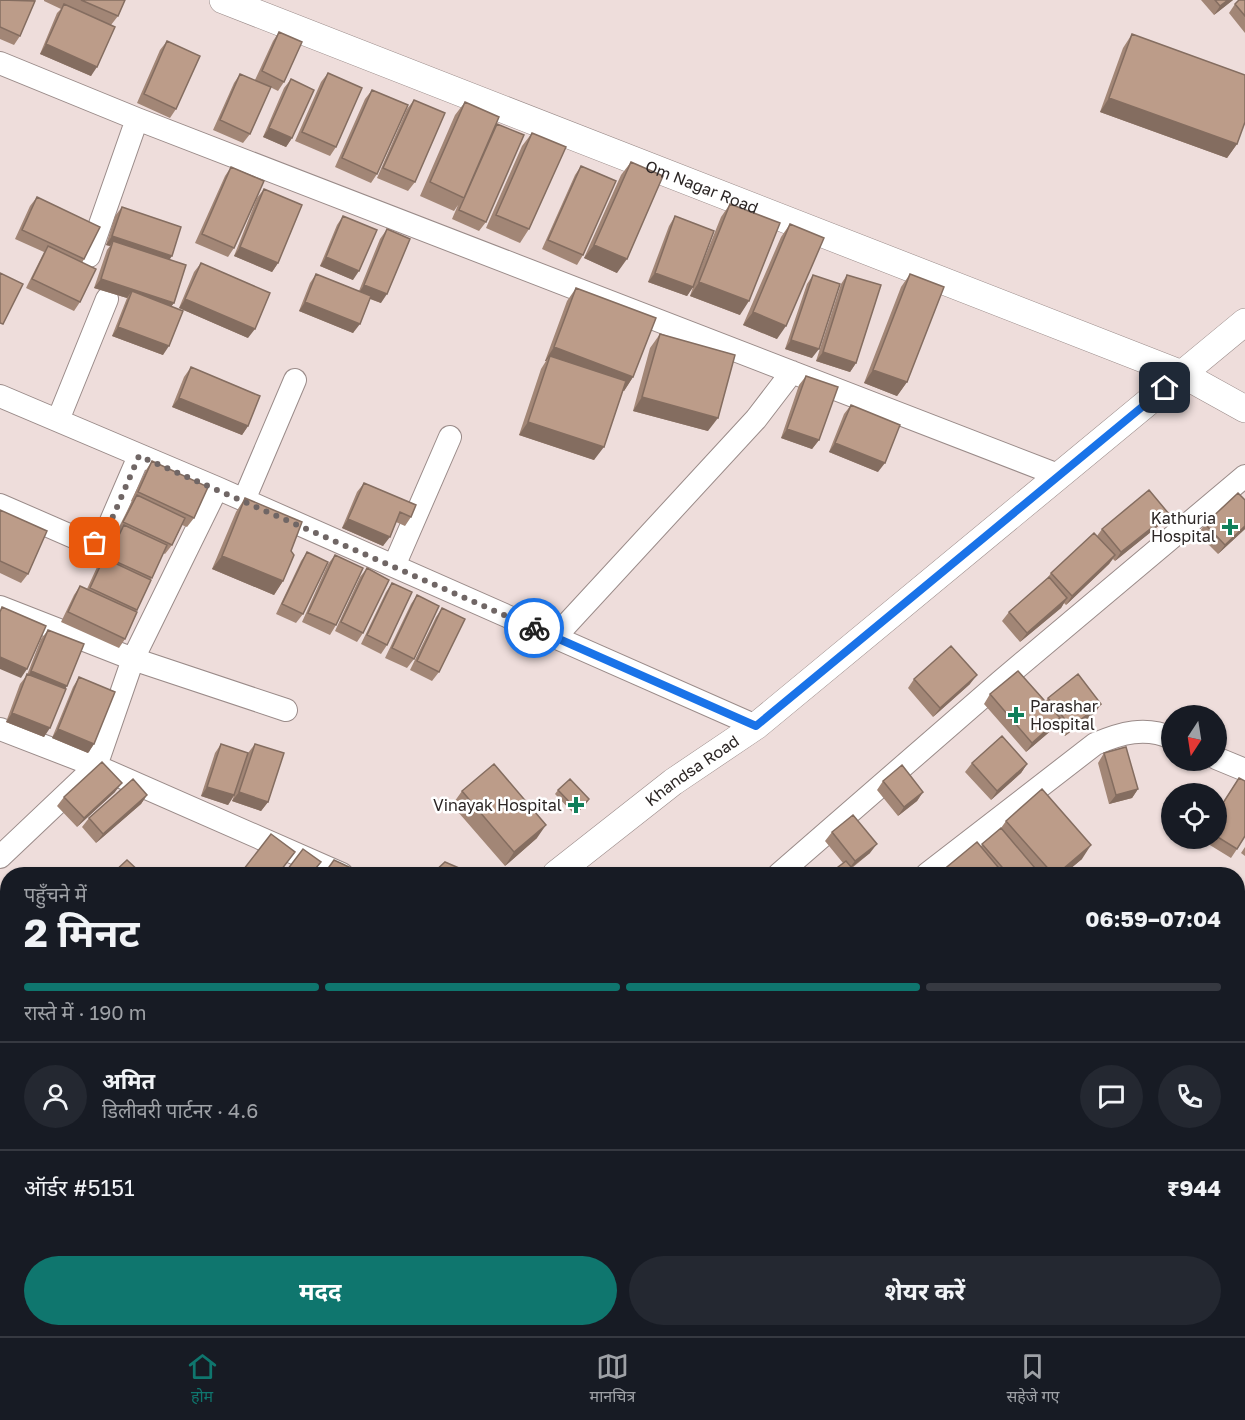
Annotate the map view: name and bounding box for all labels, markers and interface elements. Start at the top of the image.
street label: Om Nagar Road [643,156,761,218]
pin [1139,362,1190,413]
icon: home [1148,371,1181,404]
place label: Kathuria Hospital [1151,508,1216,546]
pin [69,517,120,568]
marker: Kathuria Hospital [1221,518,1239,536]
icon: bag [78,526,111,559]
courier [504,598,564,658]
icon: bike [518,612,551,645]
place label: Parashar Hospital [1030,696,1098,734]
north arrow [1161,705,1227,771]
map controls [1161,705,1227,849]
marker: Parashar Hospital [1007,706,1025,724]
street label: Khandsa Road [641,730,743,810]
button: locate [1161,783,1227,849]
place label: Vinayak Hospital [433,795,562,815]
marker: Vinayak Hospital [567,796,585,814]
text: पहुँचने में [24,882,87,906]
text: 06:59–07:04 [1085,905,1221,932]
text: 2 मिनट [24,909,139,956]
text: रास्ते में · 190 m [24,1000,146,1024]
button: person [24,1065,87,1128]
button: chat [1080,1065,1143,1128]
button: phone [1158,1065,1221,1128]
text: अमित [102,1067,155,1094]
text: डिलीवरी पार्टनर · 4.6 [102,1098,258,1122]
text: ऑर्डर #5151 [24,1174,135,1201]
text: ₹944 [1167,1174,1221,1201]
button: मदद [24,1256,617,1325]
button: शेयर करें [629,1256,1221,1325]
tab: होम [186,1350,219,1409]
tab: मानचित्र [590,1350,635,1409]
tab: सहेजे गए [1006,1350,1059,1409]

